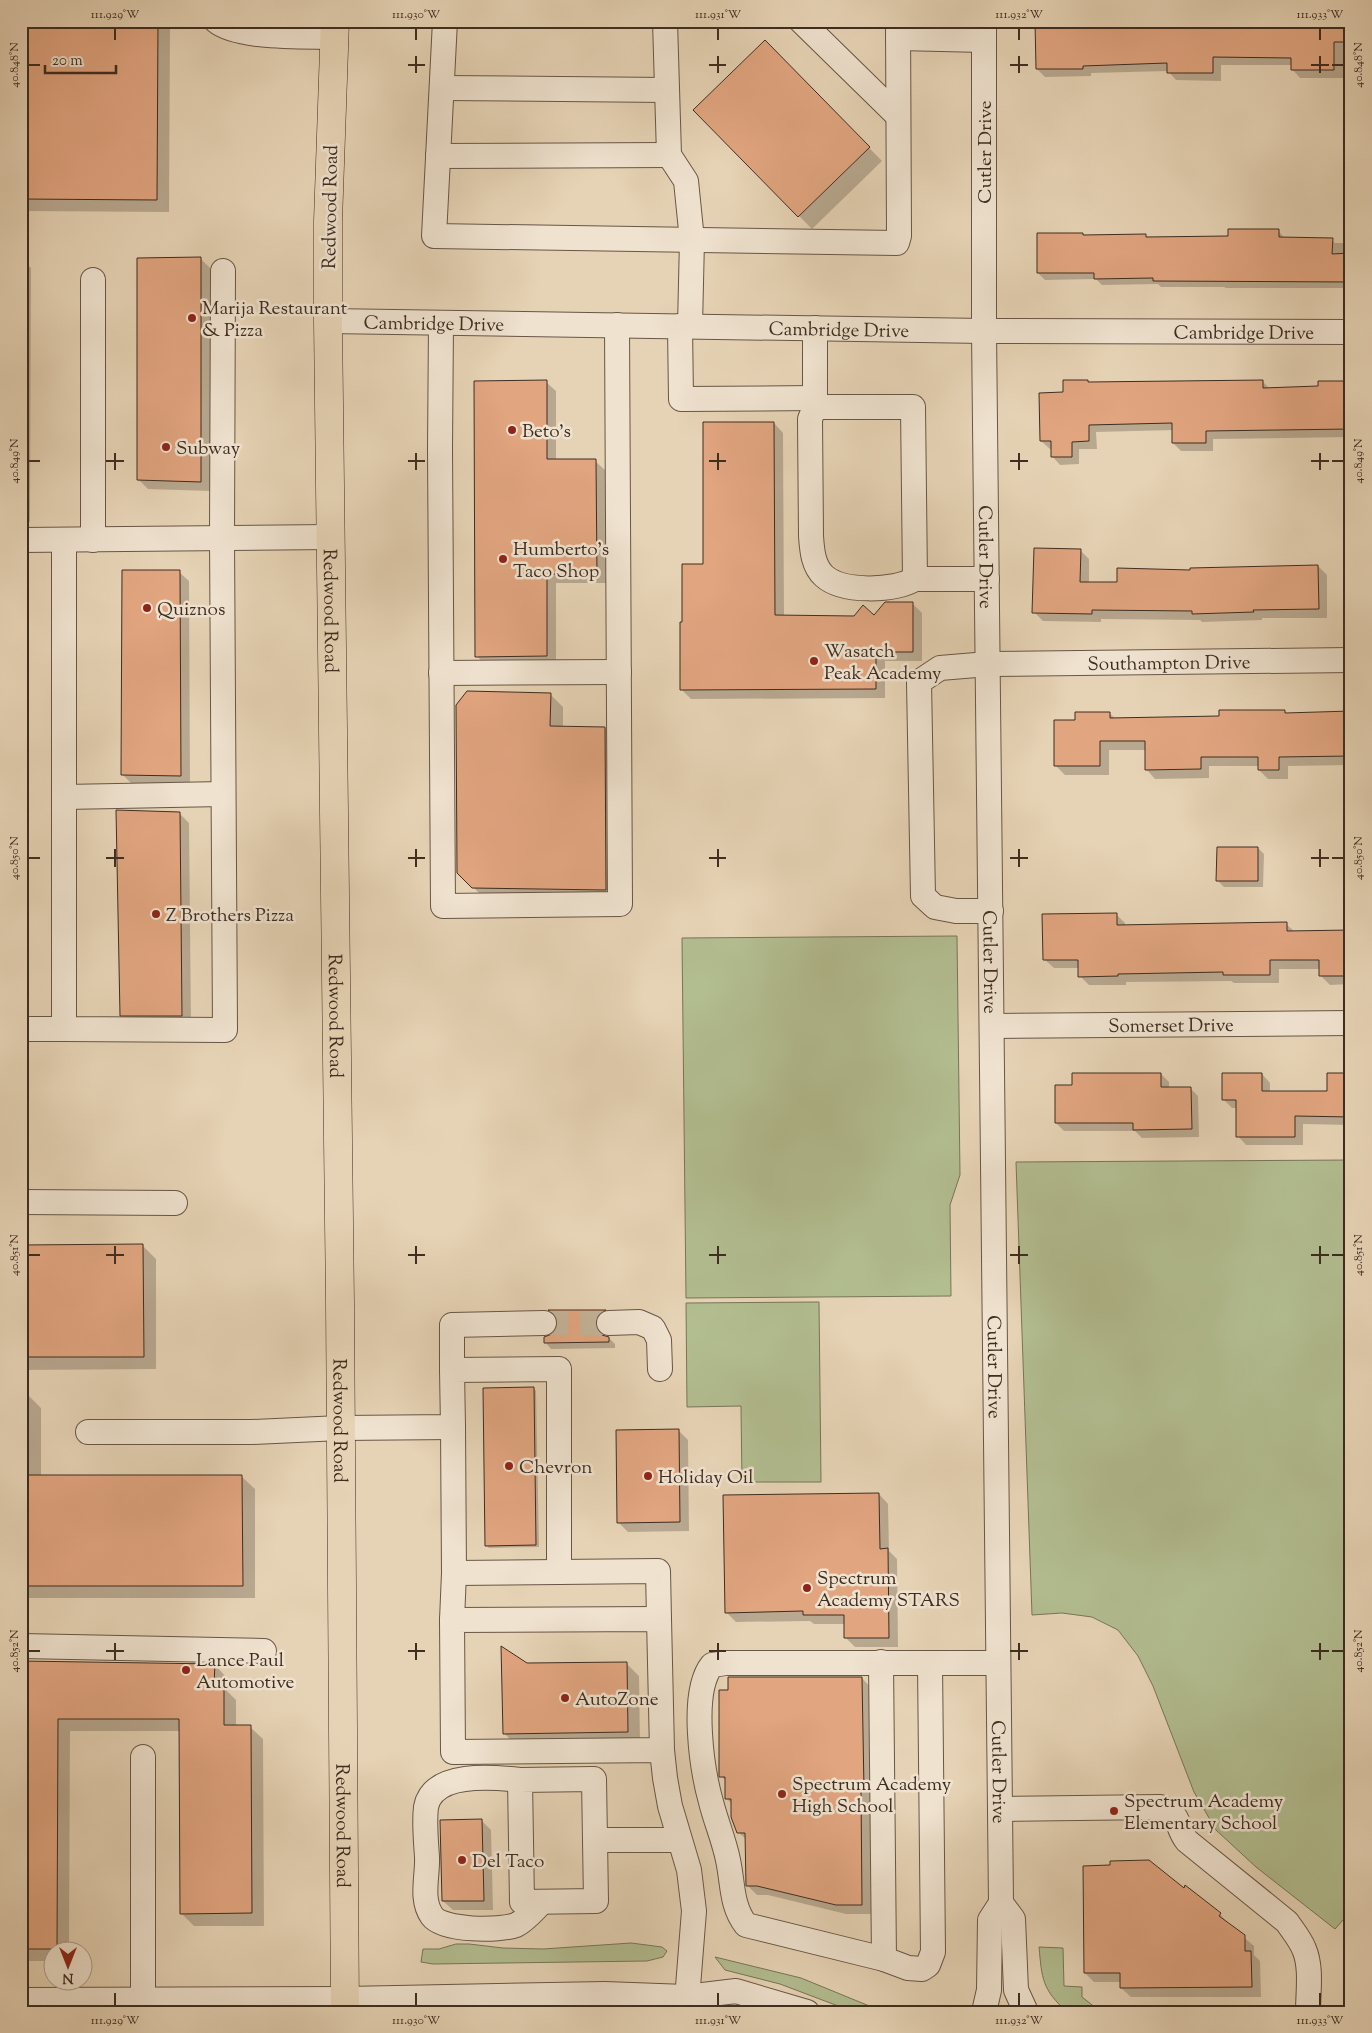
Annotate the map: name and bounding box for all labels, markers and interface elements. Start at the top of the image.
text: 111.929°W [91,6,140,24]
text: 111.930°W [392,6,441,24]
text: 111.931°W [695,6,742,24]
text: 111.932°W [995,6,1043,24]
text: 111.933°W [1297,6,1344,24]
text: 40.848°N [6,42,24,88]
scale bar [45,42,116,74]
text: 40.848°N [1350,42,1368,88]
text: 20 m [52,51,83,72]
street label: Cutler Drive [973,100,1000,204]
street label: Redwood Road [317,144,346,269]
place label: Marija Restaurant & Pizza [202,296,348,345]
street label: Cambridge Drive [363,311,505,340]
marker: Marija Restaurant & Pizza [186,312,198,324]
street label: Cambridge Drive [768,317,910,346]
street label: Cambridge Drive [1174,321,1314,348]
place label: Beto's [522,419,571,446]
marker: Beto's [506,424,518,436]
place label: Subway [176,436,241,463]
text: 40.849°N [6,438,24,484]
text: 40.849°N [1350,438,1368,484]
marker: Subway [160,441,172,453]
street label: Cutler Drive [970,505,998,609]
place label: Humberto's Taco Shop [513,537,609,586]
street label: Redwood Road [315,548,343,674]
marker: Humberto's Taco Shop [497,553,509,565]
place label: Quiznos [157,597,225,624]
marker: Quiznos [141,602,153,614]
place label: Wasatch Peak Academy [824,639,942,688]
street label: Southampton Drive [1087,650,1251,679]
marker: Wasatch Peak Academy [808,655,820,667]
text: 40.850°N [6,836,24,880]
text: 40.850°N [1350,836,1368,880]
place label: Z Brothers Pizza [166,903,294,930]
marker: Z Brothers Pizza [150,908,162,920]
street label: Cutler Drive [974,910,1002,1014]
street label: Redwood Road [320,953,348,1079]
street label: Somerset Drive [1108,1013,1234,1041]
text: 40.851°N [6,1234,24,1276]
text: 40.851°N [1350,1234,1368,1276]
street label: Cutler Drive [979,1315,1007,1419]
street label: Redwood Road [324,1358,352,1483]
place label: Chevron [519,1455,593,1482]
marker: Chevron [503,1460,515,1472]
place label: Holiday Oil [658,1465,754,1492]
marker: Holiday Oil [642,1470,654,1482]
place label: Spectrum Academy STARS [817,1566,960,1615]
marker: Spectrum Academy STARS [801,1582,813,1594]
text: 40.852°N [6,1629,24,1673]
text: 40.852°N [1350,1629,1368,1673]
place label: Lance Paul Automotive [196,1648,295,1697]
marker: Lance Paul Automotive [180,1664,192,1676]
place label: AutoZone [575,1687,659,1714]
marker: AutoZone [559,1692,571,1704]
street label: Cutler Drive [983,1720,1011,1824]
street label: Redwood Road [327,1763,355,1888]
place label: Spectrum Academy High School [792,1772,952,1821]
marker: Spectrum Academy High School [776,1788,788,1800]
place label: Spectrum Academy Elementary School [1124,1789,1284,1838]
marker: Spectrum Academy Elementary School [1108,1805,1120,1817]
place label: Del Taco [472,1849,544,1876]
marker: Del Taco [456,1854,468,1866]
north arrow [42,1940,92,1990]
text: N [62,1967,74,1987]
text: 111.929°W [91,2012,140,2030]
text: 111.930°W [392,2012,441,2030]
text: 111.931°W [695,2012,742,2030]
text: 111.932°W [995,2012,1043,2030]
text: 111.933°W [1297,2012,1344,2030]

